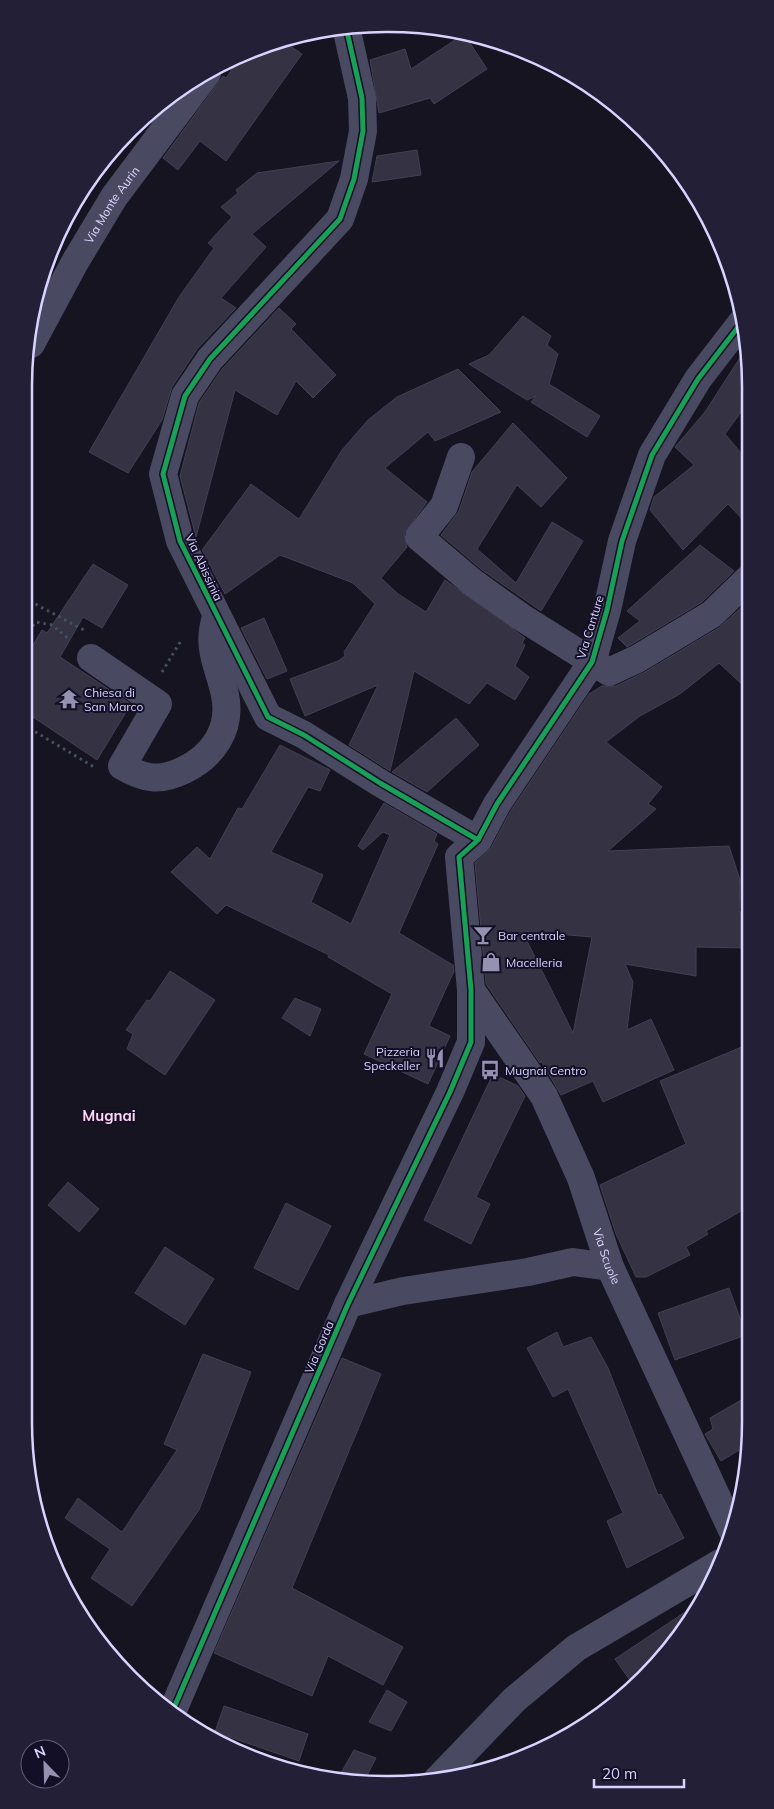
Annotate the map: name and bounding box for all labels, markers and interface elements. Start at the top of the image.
street label: Via Monte Aurin [80,163,142,246]
street label: Via Abissinia [182,531,226,603]
street label: Via Canture [573,593,607,661]
place label: Chiesa di San Marco [84,685,143,714]
temple icon: Chiesa di San Marco [58,688,80,710]
bar icon: Bar centrale [472,924,494,946]
place label: Bar centrale [498,928,565,943]
shop icon: Macelleria [480,951,502,973]
place label: Macelleria [506,955,563,970]
place label: Pizzeria Speckeller [364,1044,421,1073]
restaurant icon: Pizzeria Speckeller [424,1047,446,1069]
bus stop icon: Mugnai Centro [479,1059,501,1081]
place label: Mugnai Centro [505,1063,587,1078]
district label: Mugnai [82,1106,136,1125]
street label: Via Scuole [590,1226,624,1286]
street label: Via Gorda [301,1318,337,1376]
north arrow [20,1739,70,1789]
text: N [32,1742,48,1762]
scale bar [594,1756,684,1788]
text: 20 m [602,1764,637,1783]

